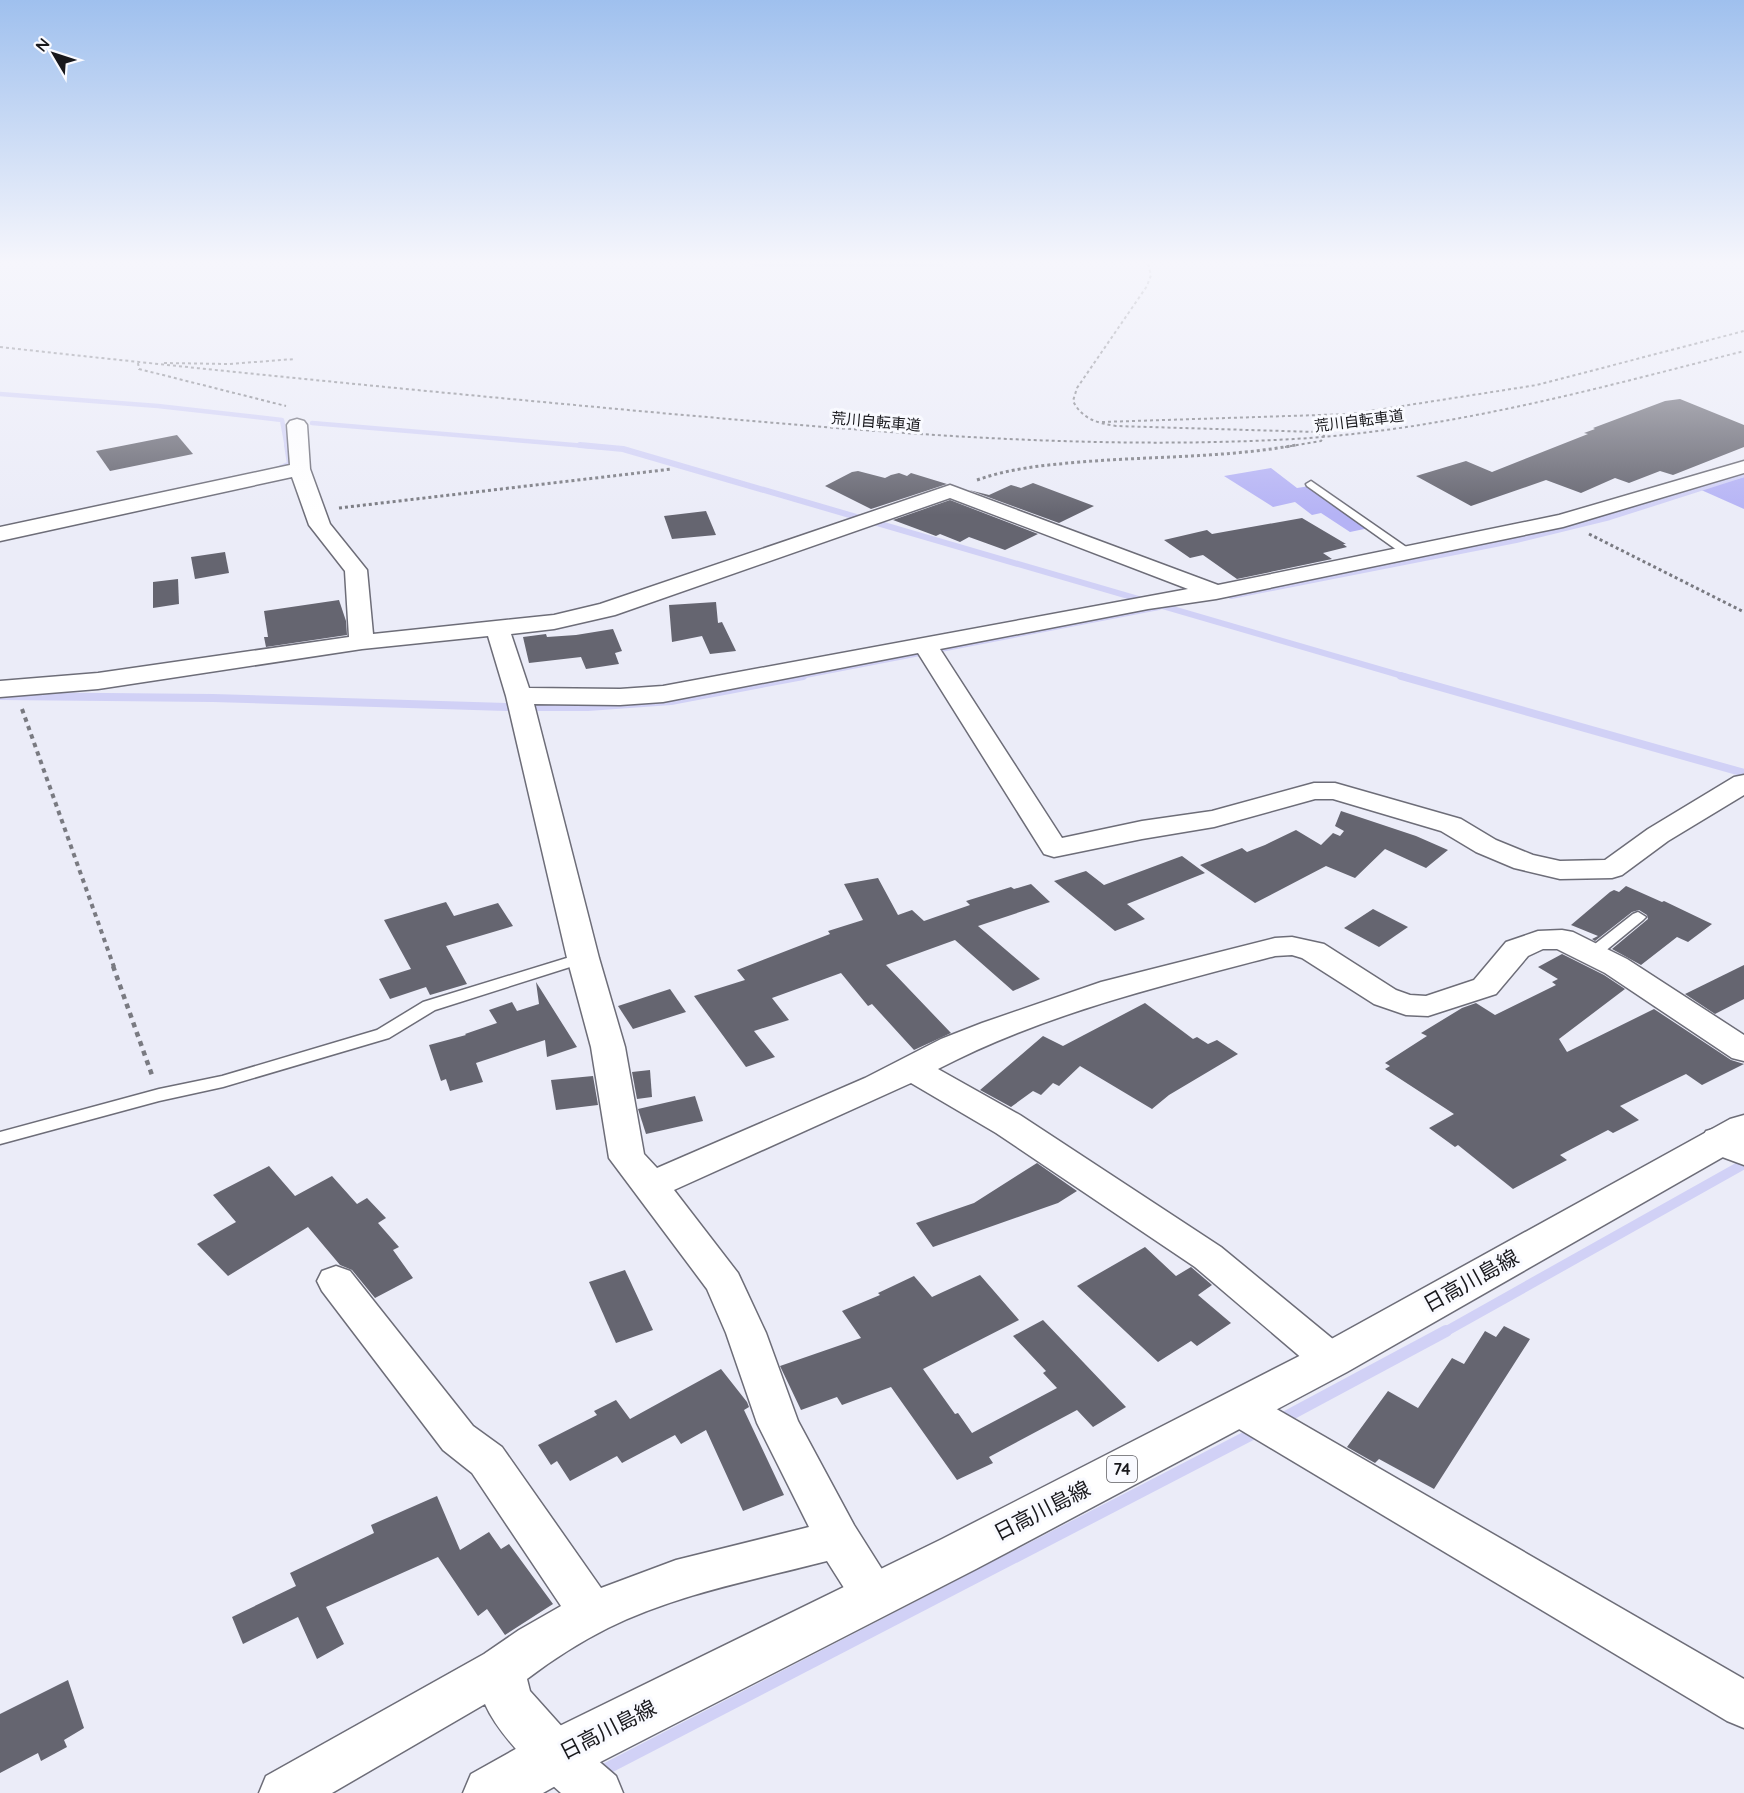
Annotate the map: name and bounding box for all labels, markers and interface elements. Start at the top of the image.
north arrow [24,24,84,84]
text: N [31,34,54,55]
street label: 荒川自転車道 [1313,406,1405,435]
street label: 荒川自転車道 [830,408,922,435]
street label: 日高川島線 [1418,1243,1523,1317]
road number: 74 [1107,1456,1137,1482]
street label: 日高川島線 [989,1475,1094,1546]
street label: 日高川島線 [555,1694,660,1765]

